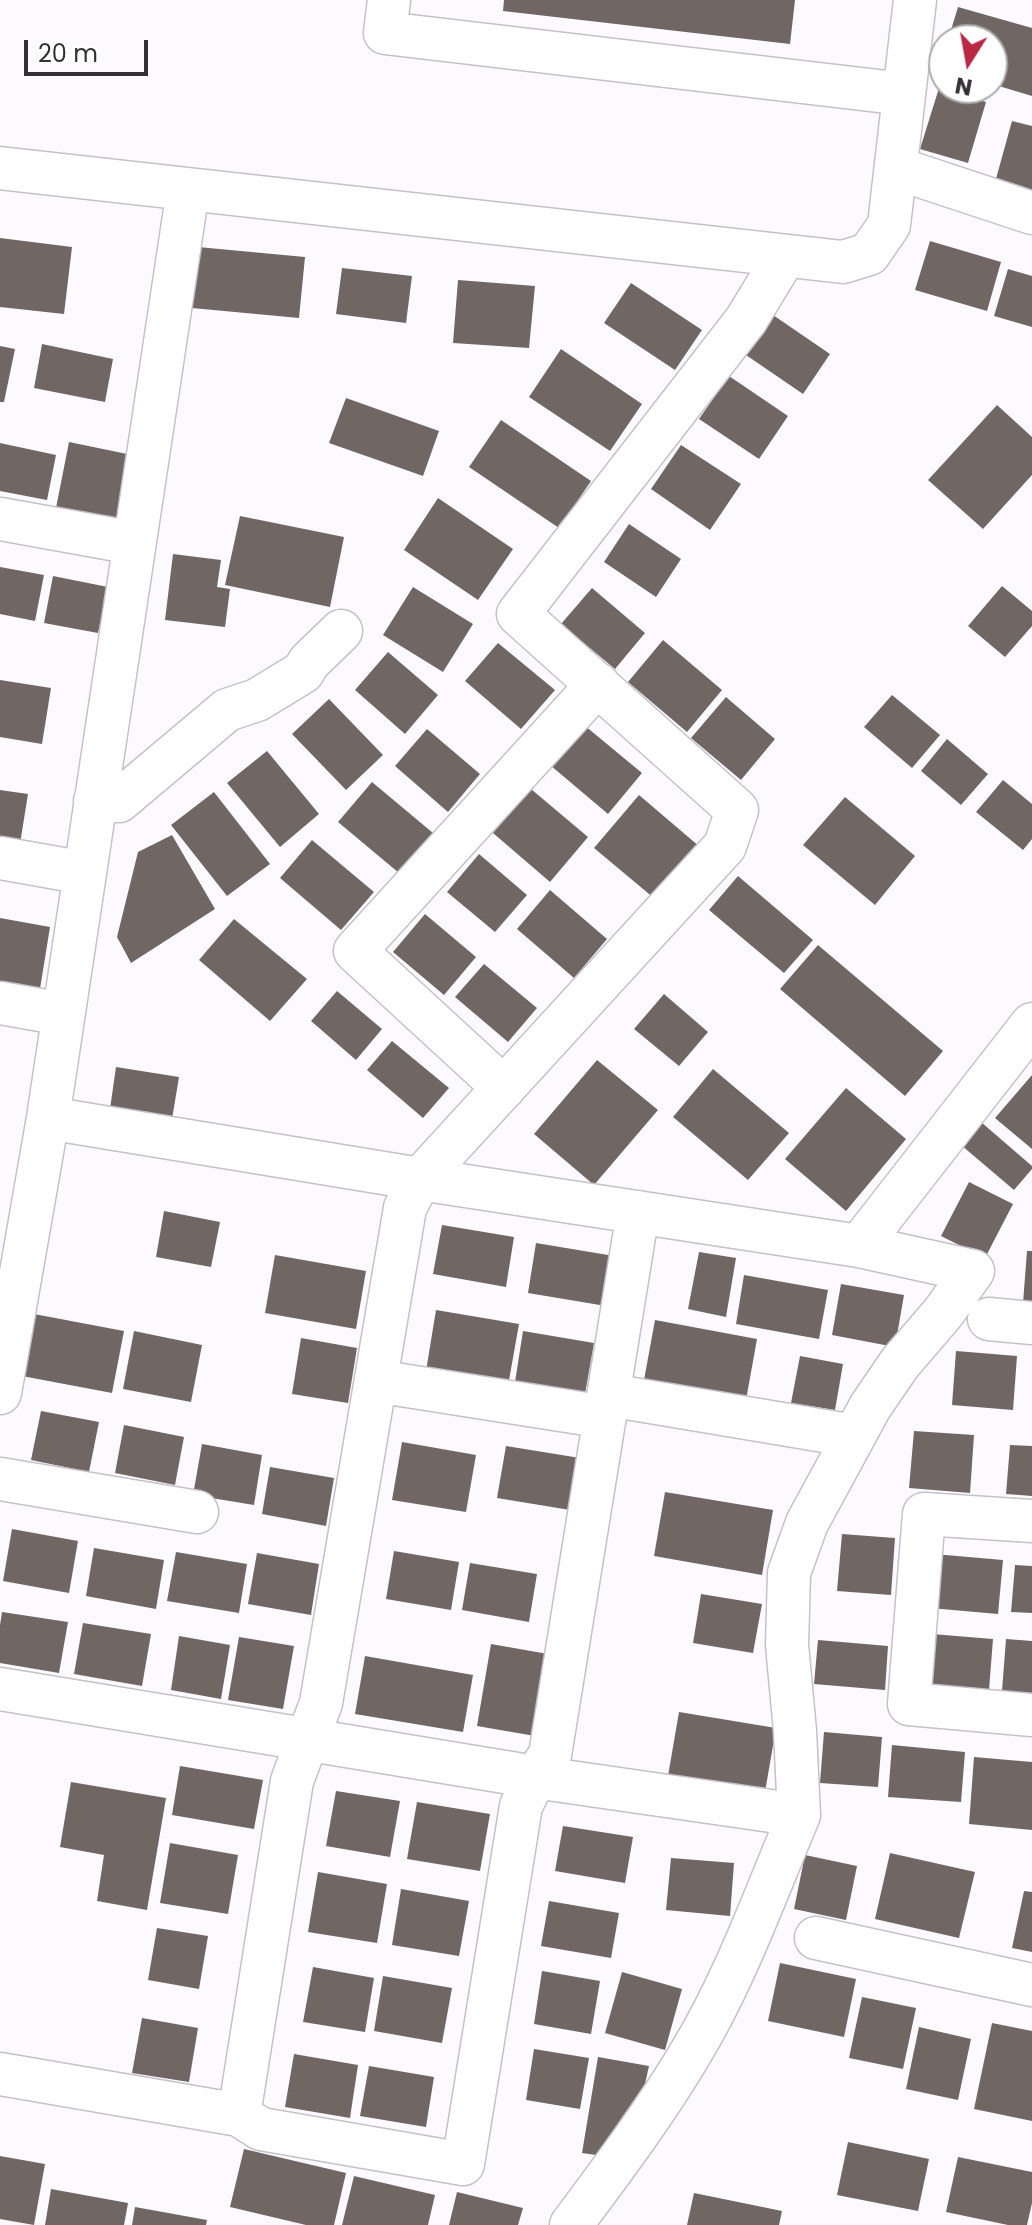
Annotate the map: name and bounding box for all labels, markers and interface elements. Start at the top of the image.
scale bar [28,24,152,74]
north arrow [928,24,1008,104]
text: 20 m [38,37,98,70]
text: N [953,69,975,103]

